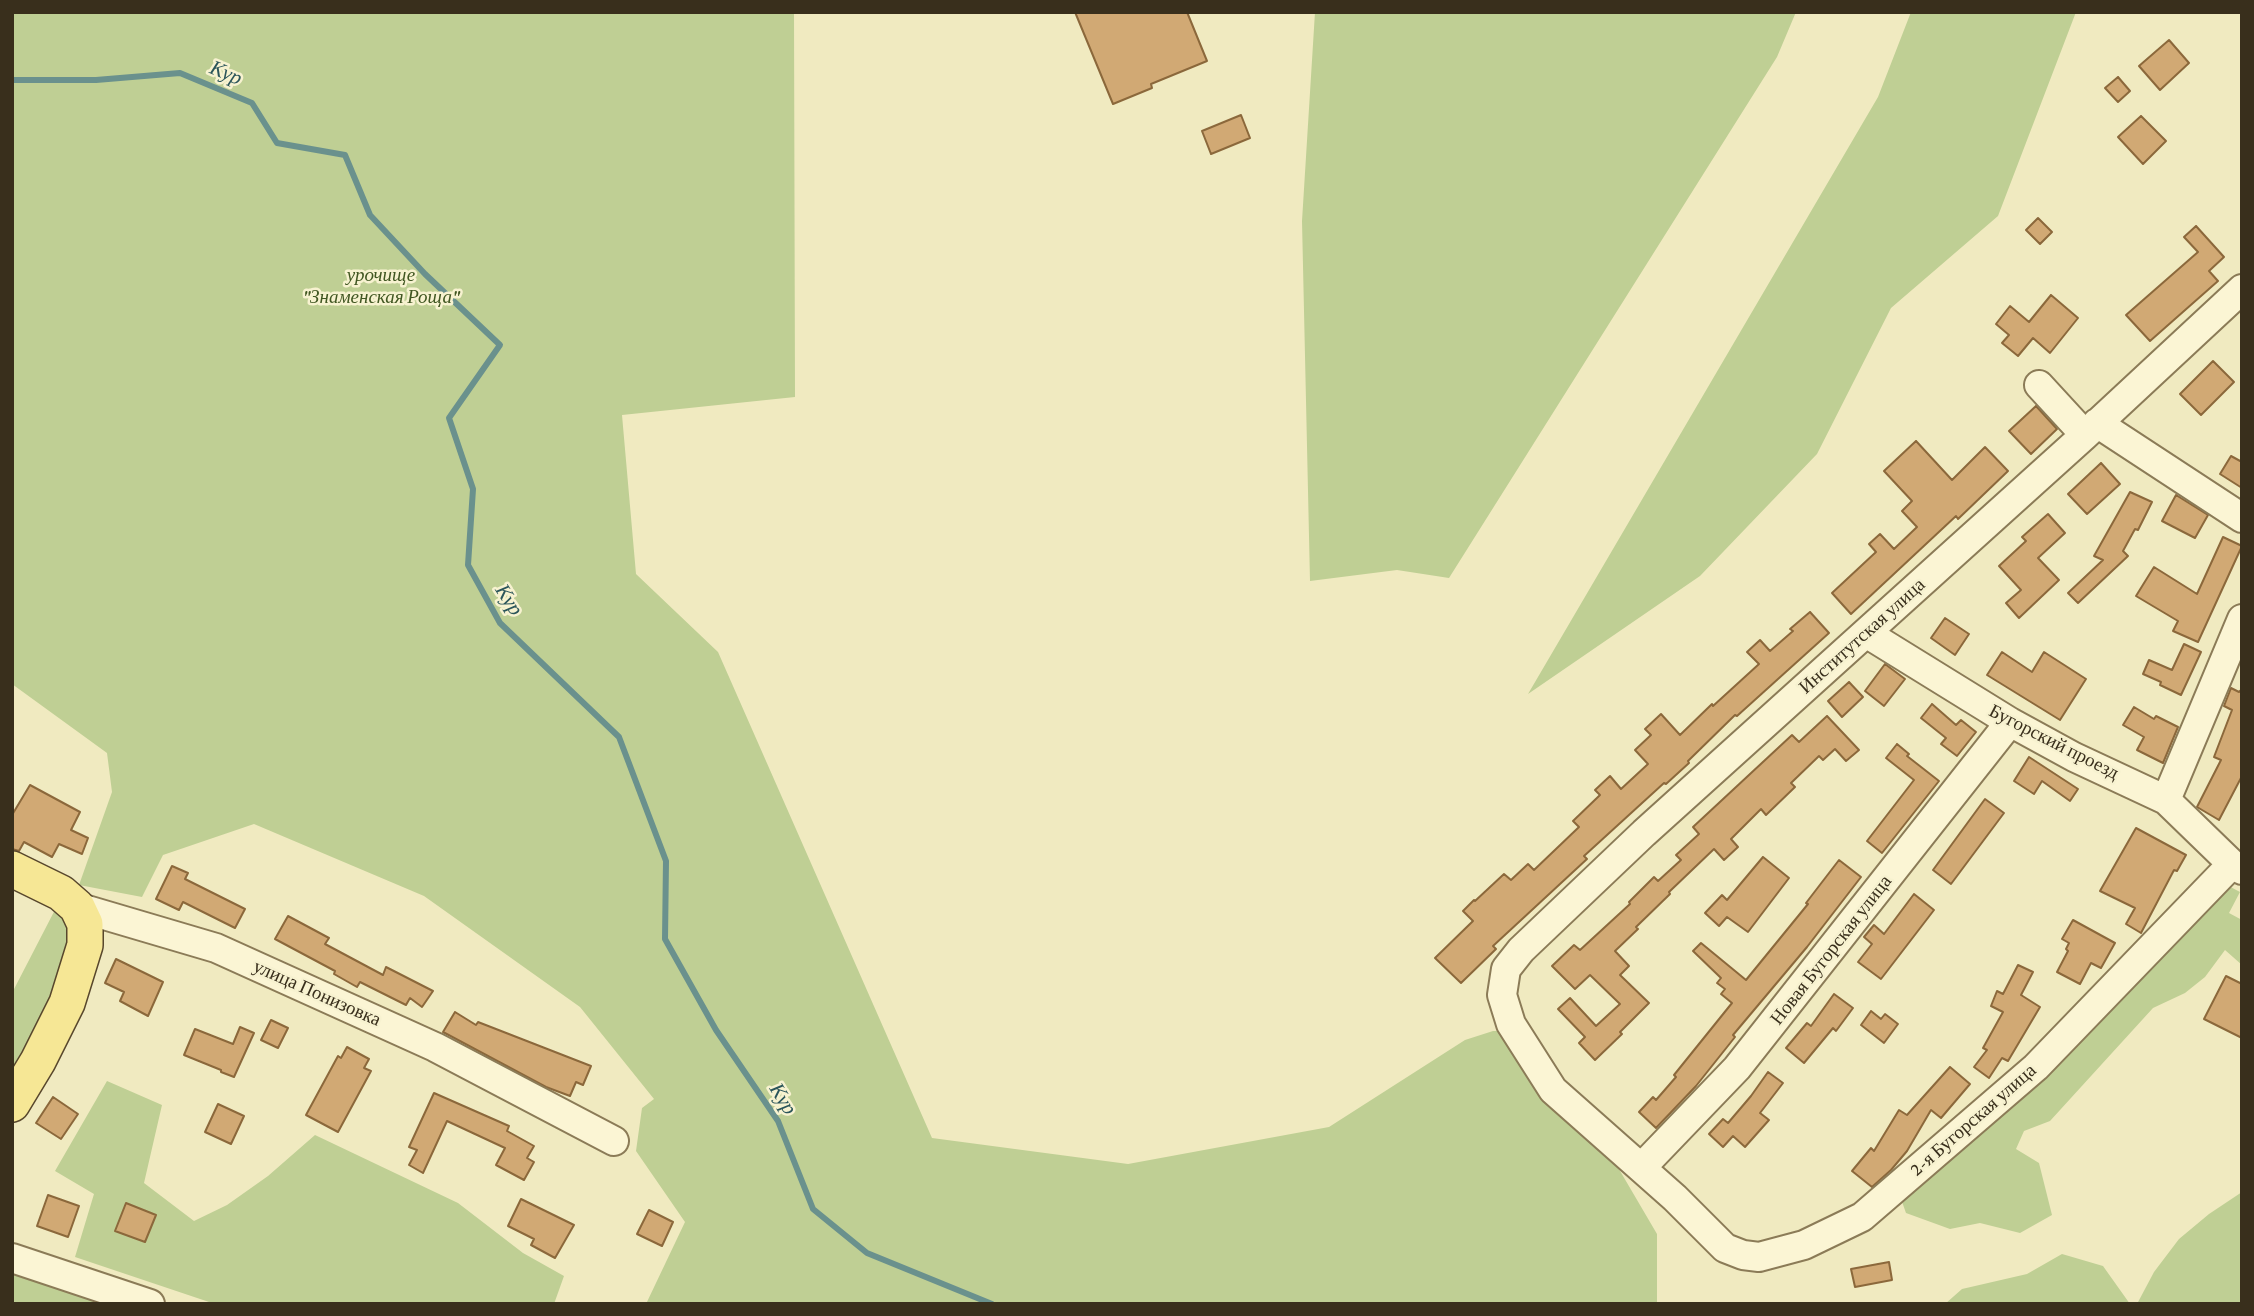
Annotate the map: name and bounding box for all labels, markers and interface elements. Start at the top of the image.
water label: Кур [206,55,246,91]
park label: урочище "Знаменская Роща" [302,264,460,308]
street label: Институтская улица [1794,573,1930,699]
water label: Кур [490,579,528,621]
street label: Бугорский проезд [1985,699,2123,785]
street label: Новая Бугорская улица [1765,871,1897,1029]
street label: улица Понизовка [250,955,384,1031]
street label: 2-я Бугорская улица [1905,1059,2041,1181]
water label: Кур [764,1079,802,1119]

